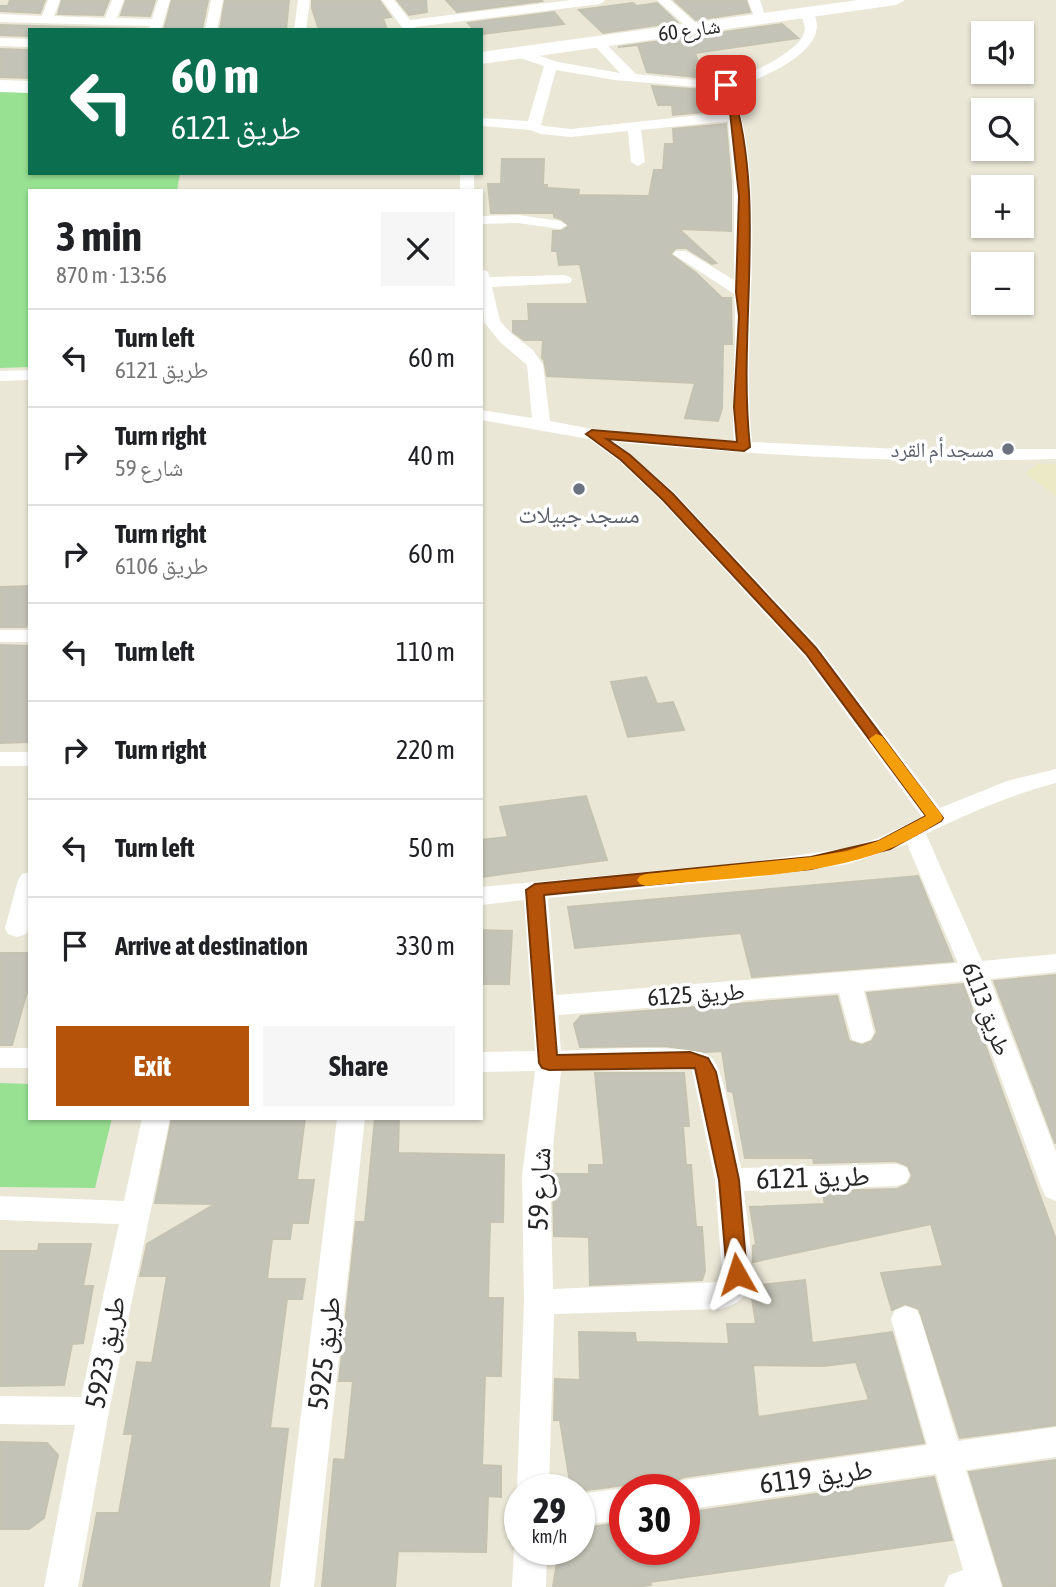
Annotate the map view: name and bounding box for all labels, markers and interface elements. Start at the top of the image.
street label: شارع 60 [656,13,722,47]
map controls [971,21,1034,315]
button: sound [971,21,1034,84]
text: 60 m [171,47,259,103]
pin [696,55,756,115]
icon: left [56,56,147,147]
icon: arrive [707,66,745,104]
button: search [971,98,1034,161]
text: طريق 6121 [171,109,301,146]
button: + [971,175,1034,238]
text: 3 min [56,212,142,260]
button: close [381,212,455,286]
button: − [971,252,1034,315]
text: 870 m · 13:56 [56,262,167,288]
text: Turn left [115,323,195,353]
icon: left [56,339,94,377]
text: 60 m [408,343,455,373]
text: طريق 6121 [115,357,209,383]
text: Turn right [115,421,206,451]
icon: right [56,437,94,475]
place label: مسجد أم القرد [891,437,994,464]
text: 40 m [408,441,455,471]
marker: مسجد أم القرد [1000,441,1016,457]
text: شارع 59 [115,455,184,481]
marker: مسجد جبيلات [571,481,587,497]
place label: مسجد جبيلات [518,501,640,528]
text: Turn right [115,519,206,549]
icon: right [56,535,94,573]
text: 60 m [408,539,455,569]
text: طريق 6106 [115,553,209,579]
icon: left [56,633,94,671]
text: Turn left [115,637,195,667]
text: 110 m [396,637,455,667]
icon: right [56,731,94,769]
text: Turn right [115,735,206,765]
text: 220 m [396,735,455,765]
icon: left [56,829,94,867]
text: Turn left [115,833,195,863]
text: 50 m [408,833,455,863]
icon: arrive [56,927,94,965]
text: Arrive at destination [115,931,308,961]
text: 330 m [396,931,455,961]
street label: طريق 6113 [956,959,1017,1060]
street label: طريق 6125 [646,977,746,1012]
button: Exit [56,1026,249,1106]
button: Share [263,1026,455,1106]
street label: شارع 59 [522,1147,558,1231]
street label: طريق 6121 [756,1159,871,1197]
position arrow [700,1237,774,1311]
street label: طريق 5923 [78,1293,134,1411]
street label: طريق 5925 [301,1295,349,1412]
street label: طريق 6119 [757,1452,875,1502]
speed limit sign: 30 [609,1474,700,1565]
text: 29 [533,1490,566,1530]
text: km/h [532,1526,567,1547]

